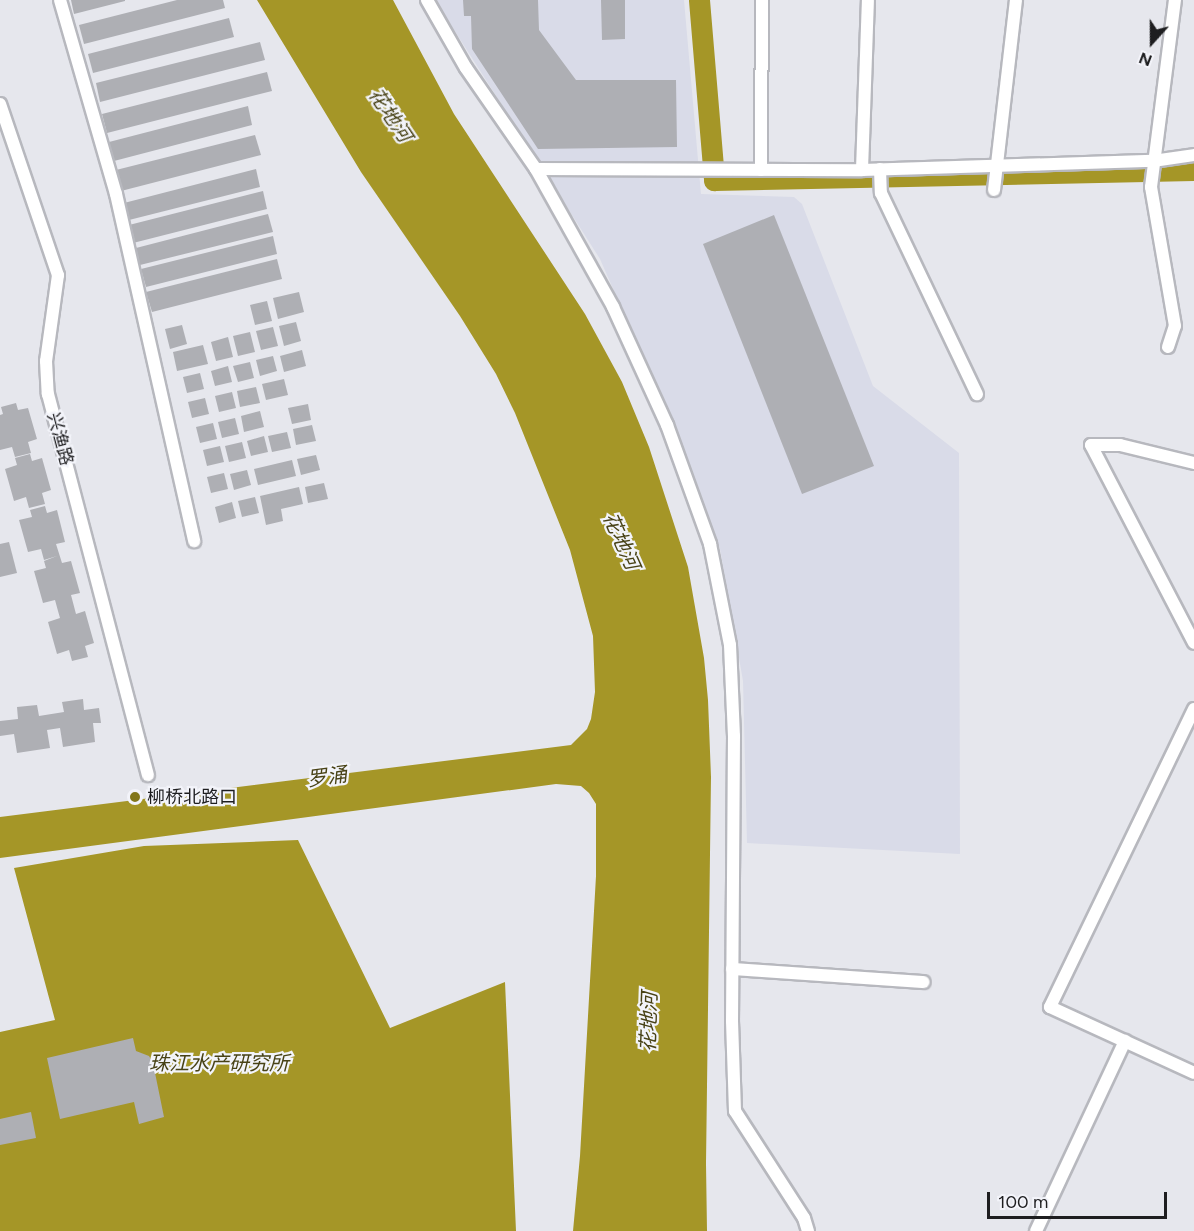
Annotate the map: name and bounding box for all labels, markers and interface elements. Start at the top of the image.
north arrow [1122,12,1182,72]
text: N [1136,48,1155,70]
water label: 花地河 [363,83,417,147]
street label: 兴渔路 [43,410,77,468]
water label: 花地河 [598,509,644,573]
water label: 罗涌 [306,762,348,792]
place label: 柳桥北路口 [147,786,237,808]
marker: 柳桥北路口 [128,790,142,804]
water label: 花地河 [636,992,662,1052]
water label: 珠江水产研究所 [149,1051,289,1075]
scale bar [990,1180,1170,1218]
text: 100 m [998,1191,1048,1213]

